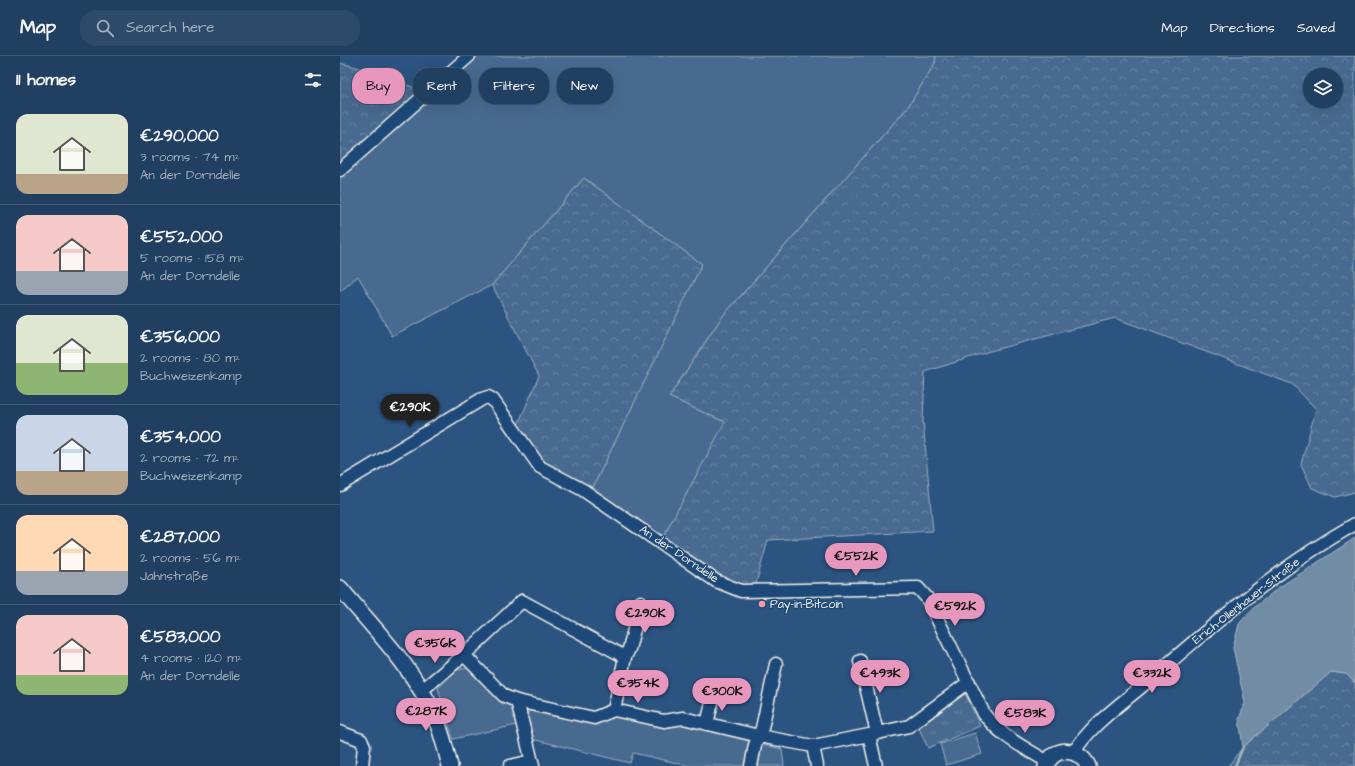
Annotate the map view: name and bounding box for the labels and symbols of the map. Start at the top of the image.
pin: €290K [382,394,438,428]
street label: An der Dorndelle [636,521,723,587]
pin: €552K [828,543,884,577]
street label: Erich-Ollenhauer-Straße [1189,553,1304,648]
pin: €592K [927,593,983,627]
place label: Pay-in-Bitcoin [770,596,843,614]
marker: Pay-in-Bitcoin [757,599,767,609]
pin: €290K [617,600,673,634]
pin: €356K [407,630,463,664]
pin: €493K [852,660,908,694]
pin: €332K [1124,660,1180,694]
pin: €354K [610,670,666,704]
pin: €300K [694,678,750,712]
pin: €287K [398,698,454,732]
pin: €583K [997,700,1053,734]

